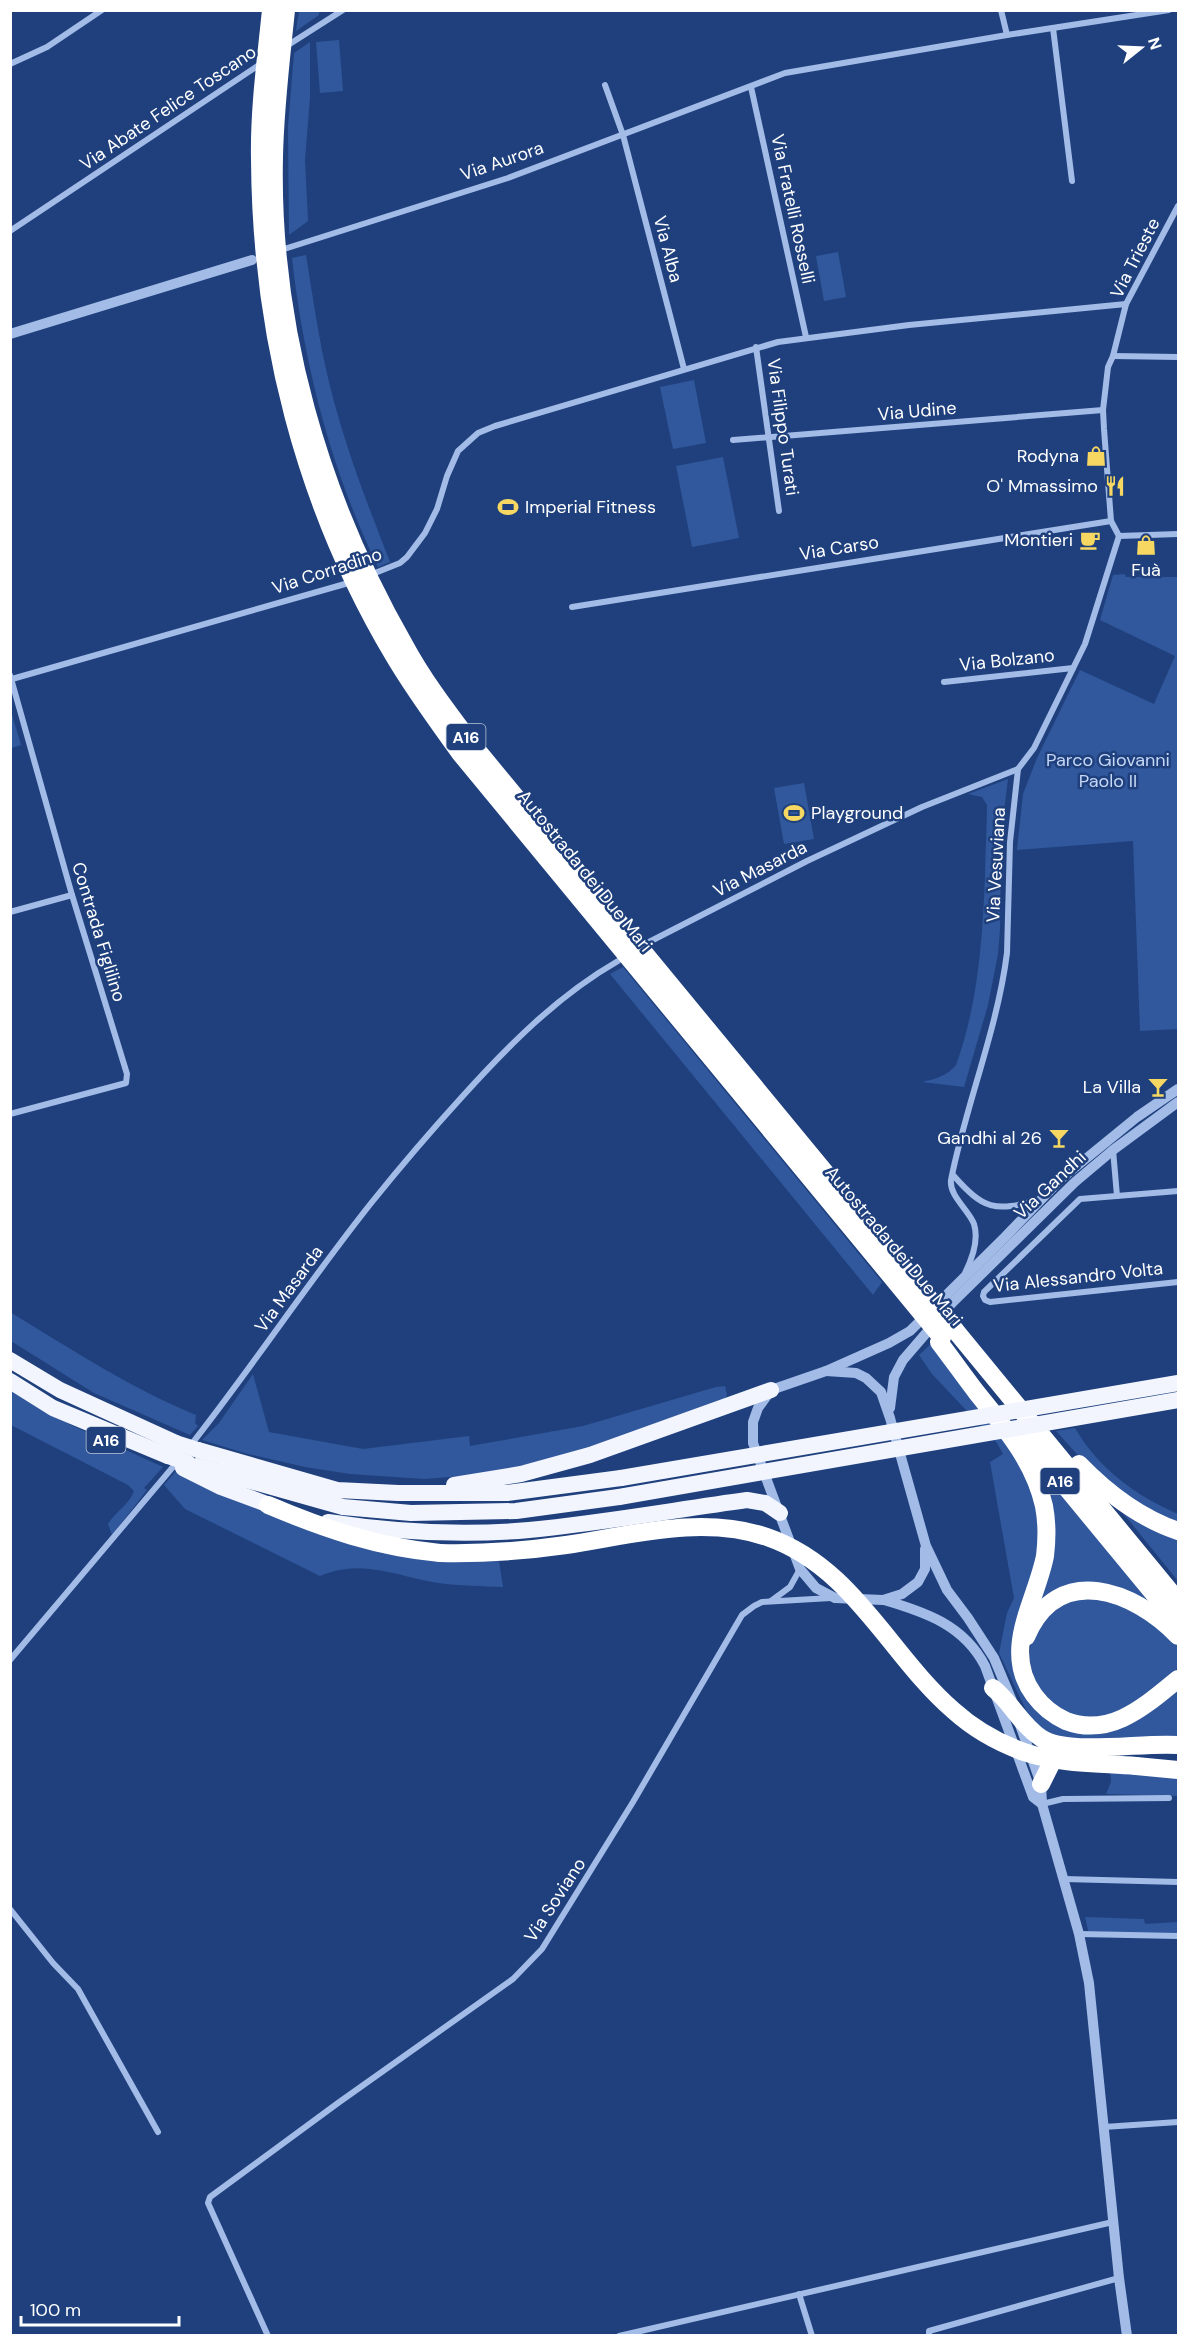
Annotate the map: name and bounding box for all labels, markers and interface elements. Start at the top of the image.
north arrow [1111,18,1171,78]
text: N [1143,35,1167,52]
street label: Via Abate Felice Toscano [75,40,261,176]
street label: Via Fratelli Rosselli [765,132,821,286]
street label: Via Aurora [457,136,547,186]
street label: Via Alba [648,213,688,285]
street label: Via Trieste [1105,214,1165,302]
street label: Via Filippo Turati [761,357,805,497]
street label: Via Udine [877,396,957,426]
place label: Rodyna [1017,444,1079,468]
shop icon: Rodyna [1084,444,1108,468]
place label: O' Mmassimo [986,474,1098,498]
restaurant icon: O' Mmassimo [1103,474,1127,498]
sports icon: Imperial Fitness [496,495,520,519]
place label: Imperial Fitness [525,495,656,519]
place label: Montieri [1004,528,1073,552]
cafe icon: Montieri [1078,528,1102,552]
street label: Via Carso [798,530,880,566]
shop icon: Fuà [1134,533,1158,557]
street label: Via Corradino [269,542,385,600]
place label: Fuà [1131,558,1161,582]
street label: Via Bolzano [958,643,1056,677]
road number: A16 [446,724,486,750]
park label: Parco Giovanni Paolo II [1046,748,1170,793]
street label: Autostrada dei Due Mari [512,785,658,957]
sports icon: Playground [782,801,806,825]
place label: Playground [811,801,903,825]
street label: Via Vesuviana [981,807,1011,923]
street label: Via Masarda [709,835,811,903]
street label: Contrada Figlilino [66,859,132,1005]
place label: La Villa [1083,1075,1141,1099]
bar icon: La Villa [1146,1075,1170,1099]
place label: Gandhi al 26 [937,1126,1042,1150]
bar icon: Gandhi al 26 [1047,1126,1071,1150]
street label: Via Gandhi [1009,1145,1091,1225]
street label: Autostrada dei Due Mari [820,1161,968,1331]
street label: Via Masarda [249,1241,329,1337]
street label: Via Alessandro Volta [992,1256,1164,1298]
road number: A16 [86,1427,126,1453]
road number: A16 [1040,1468,1080,1494]
street label: Via Soviano [519,1853,591,1947]
scale bar [21,2289,178,2327]
text: 100 m [30,2298,81,2322]

